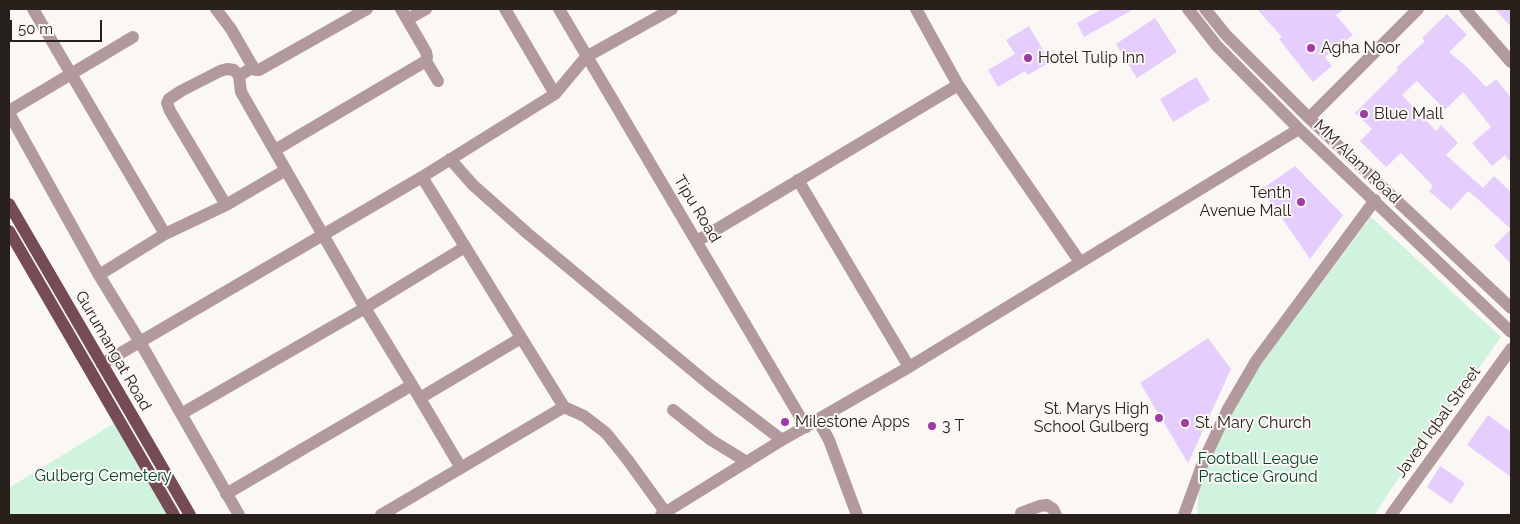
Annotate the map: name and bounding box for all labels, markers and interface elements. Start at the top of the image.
scale bar [12,10,105,42]
text: 50 m [18,20,53,38]
place label: Agha Noor [1321,38,1400,58]
marker: Agha Noor [1305,42,1317,54]
place label: Hotel Tulip Inn [1038,48,1144,68]
marker: Hotel Tulip Inn [1022,52,1034,64]
place label: Blue Mall [1374,104,1443,124]
marker: Blue Mall [1358,108,1370,120]
street label: MM Alam Road [1310,116,1404,208]
street label: Tipu Road [669,172,725,246]
place label: Tenth Avenue Mall [1199,183,1291,221]
marker: Tenth Avenue Mall [1295,196,1307,208]
street label: Gurumangat Road [71,288,155,414]
street label: Javed Iqbal Street [1391,363,1485,481]
place label: St. Marys High School Gulberg [1034,399,1149,437]
place label: Milestone Apps [795,412,910,432]
marker: St. Marys High School Gulberg [1153,412,1165,424]
place label: St. Mary Church [1195,413,1311,433]
marker: Milestone Apps [779,416,791,428]
place label: 3 T [942,416,964,436]
marker: St. Mary Church [1179,417,1191,429]
marker: 3 T [926,420,938,432]
park label: Football League Practice Ground [1198,449,1318,487]
park label: Gulberg Cemetery [34,466,172,486]

